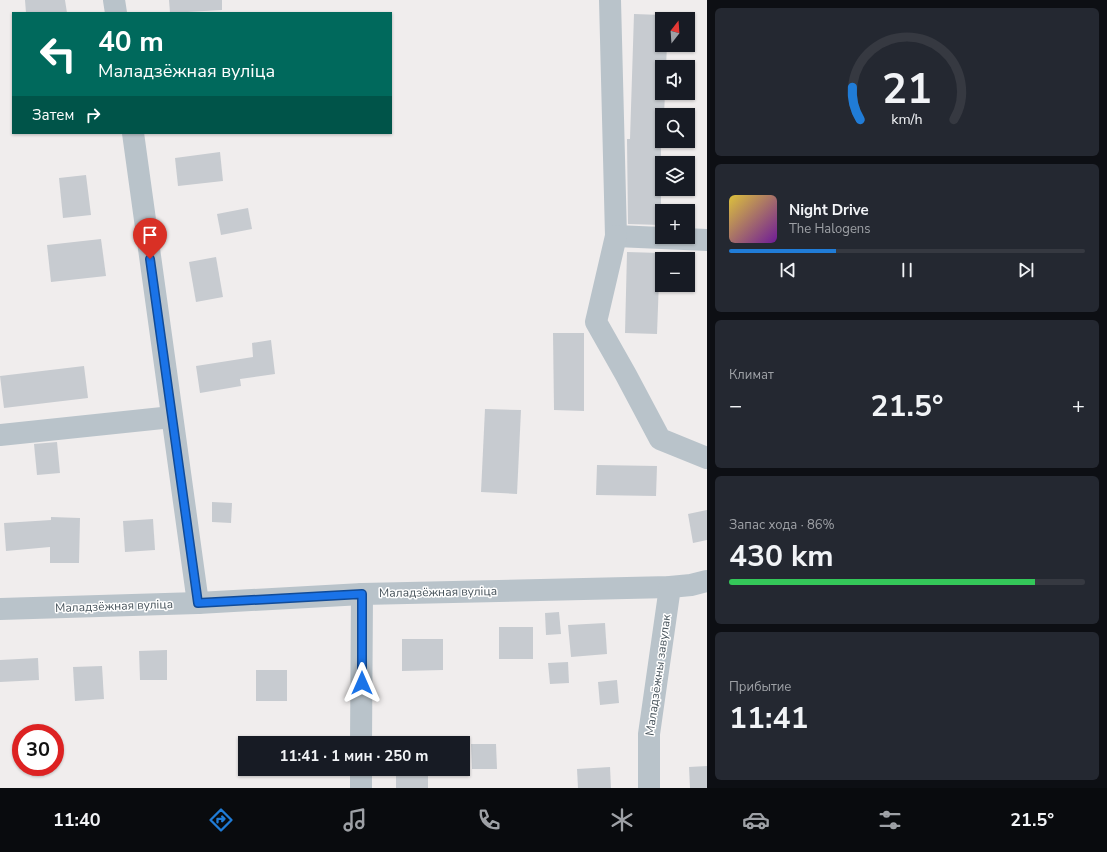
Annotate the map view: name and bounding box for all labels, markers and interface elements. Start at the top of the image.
north arrow [655,12,695,52]
map controls [655,12,695,292]
text: 40 m [98,23,164,61]
icon: left [32,28,84,80]
text: Маладзёжная вуліца [98,59,275,83]
button: sound [655,60,695,100]
text: 21 [882,61,932,118]
icon: right [82,104,104,126]
text: Затем [32,105,74,125]
button: search [655,108,695,148]
text: km/h [891,110,923,129]
button: layers [655,156,695,196]
text: Night Drive [789,200,869,220]
button: + [655,204,695,244]
pin [133,218,167,259]
text: The Halogens [789,220,870,238]
icon: arrive [139,224,161,246]
button: − [655,252,695,292]
icon: previous [777,259,799,281]
icon: pause [896,259,918,281]
icon: next [1015,259,1037,281]
text: Климат [729,366,774,384]
text: 21.5° [871,386,943,427]
text: − [729,391,742,421]
text: + [1072,391,1085,421]
text: Запас хода · 86% [729,516,835,534]
text: 430 km [729,536,834,577]
street label: Маладзёжная вуліца [379,583,497,601]
street label: Маладзёжная вуліца [55,596,173,616]
street label: Маладзёжны завулак [642,613,675,737]
position arrow [341,662,383,704]
text: Прибытие [729,678,791,696]
text: 11:41 [729,698,808,739]
speed limit sign: 30 [12,724,64,776]
text: 11:41 · 1 мин · 250 m [279,746,429,766]
icon: directions [207,806,235,834]
icon: music [341,806,369,834]
icon: phone [475,806,503,834]
icon: climate [608,806,636,834]
icon: car [742,806,770,834]
icon: filters [876,806,904,834]
text: 11:40 [53,808,101,832]
text: 21.5° [1010,808,1054,832]

